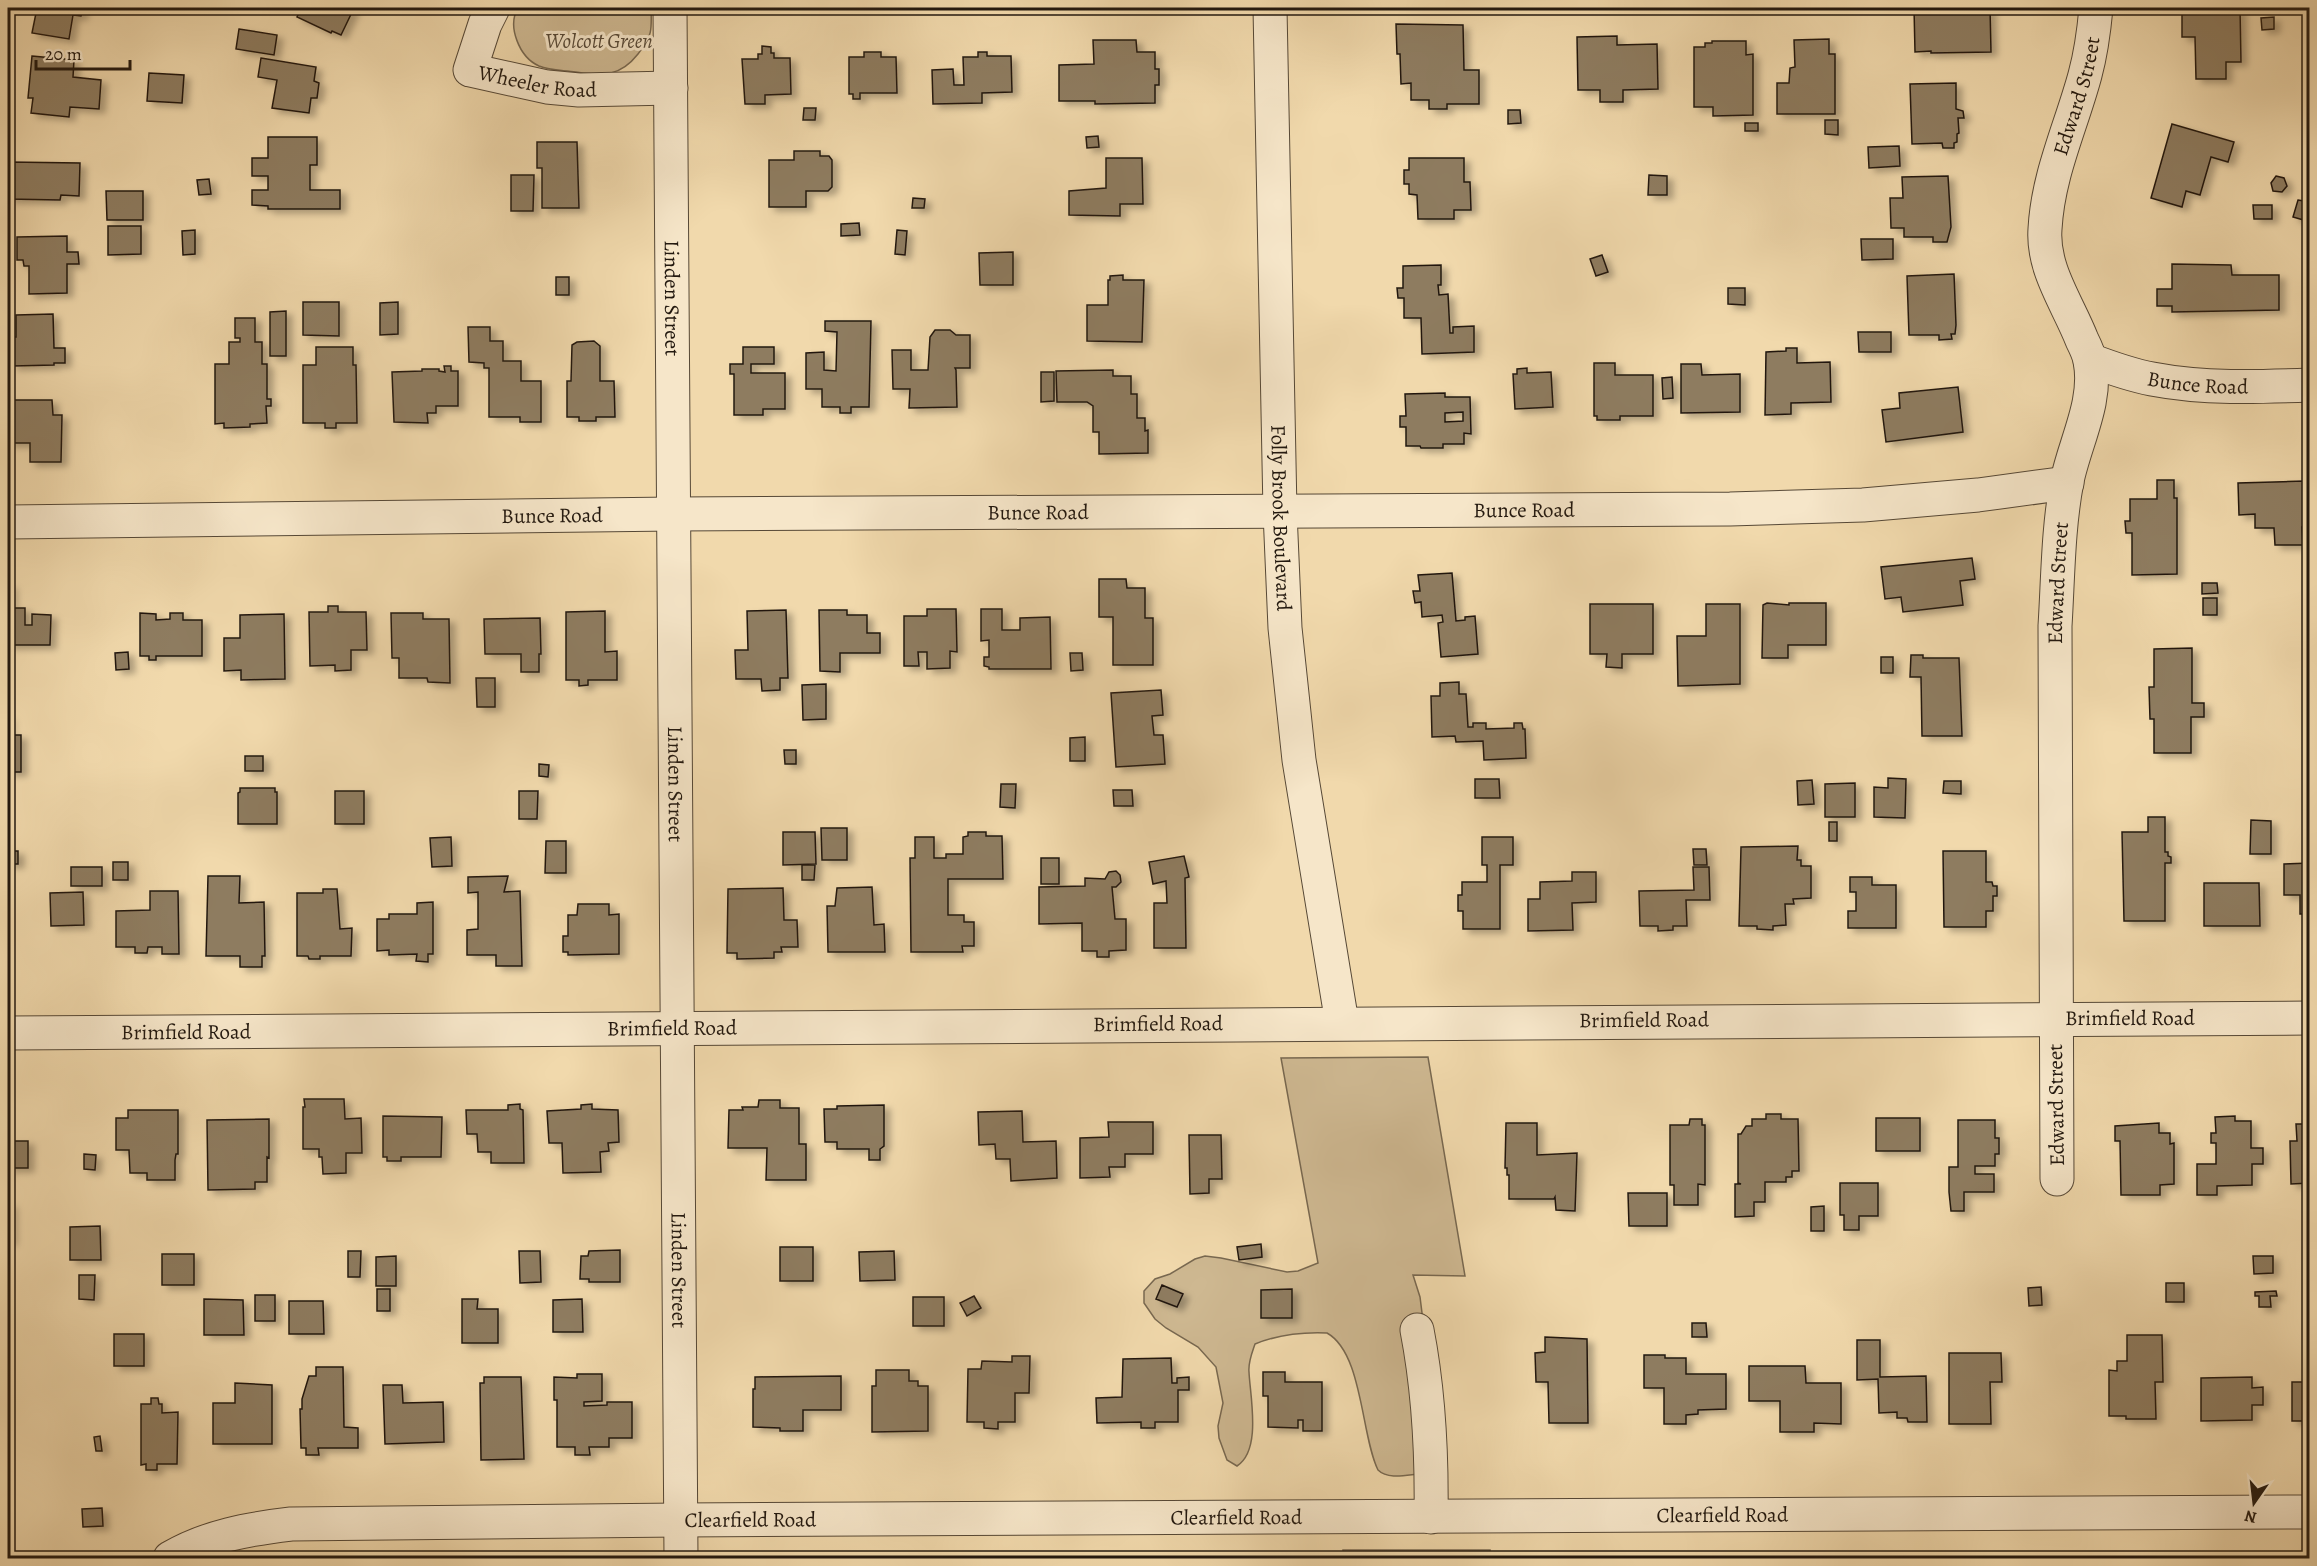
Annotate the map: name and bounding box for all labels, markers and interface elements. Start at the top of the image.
park label: Wolcott Green [545,27,653,55]
scale bar [36,33,130,71]
street label: Edward Street [2046,35,2107,159]
text: 20 m [45,42,82,66]
street label: Wheeler Road [475,58,598,104]
street label: Linden Street [658,240,686,356]
street label: Bunce Road [2145,364,2249,401]
street label: Folly Brook Boulevard [1264,424,1298,612]
street label: Bunce Road [1473,496,1575,524]
street label: Bunce Road [987,498,1089,527]
street label: Bunce Road [501,501,604,530]
street label: Edward Street [2041,521,2075,644]
street label: Linden Street [661,726,690,842]
street label: Brimfield Road [2065,1004,2196,1032]
street label: Brimfield Road [1579,1005,1710,1034]
street label: Brimfield Road [1093,1009,1224,1038]
street label: Brimfield Road [607,1013,738,1043]
street label: Brimfield Road [121,1017,252,1046]
street label: Edward Street [2041,1044,2071,1166]
street label: Linden Street [665,1212,693,1328]
north arrow [2224,1473,2284,1533]
street label: Clearfield Road [1656,1501,1789,1529]
street label: Clearfield Road [1170,1503,1303,1532]
text: N [2242,1504,2259,1529]
street label: Clearfield Road [684,1505,817,1534]

